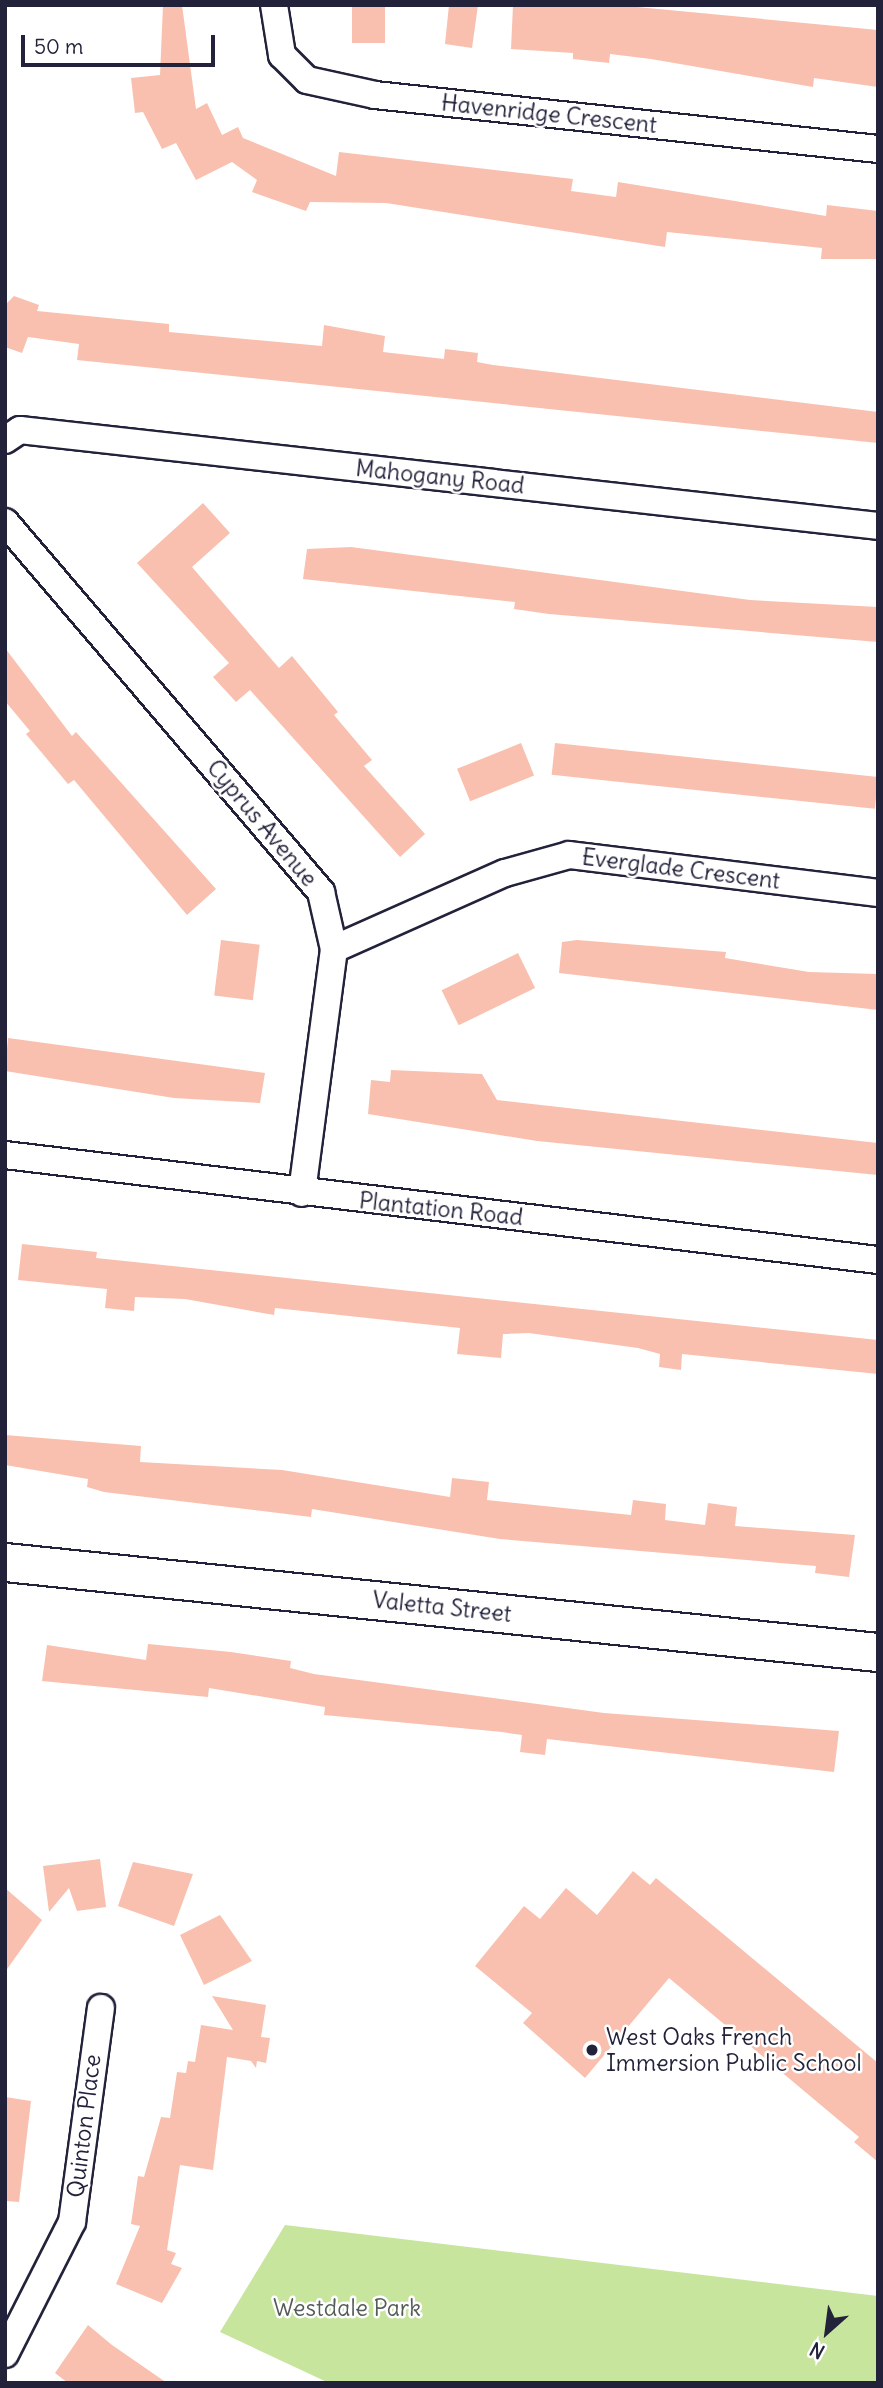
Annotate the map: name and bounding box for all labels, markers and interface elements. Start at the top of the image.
scale bar [24,21,219,65]
text: 50 m [34,33,83,60]
street label: Havenridge Crescent [440,89,658,139]
street label: Mahogany Road [354,454,526,500]
street label: Cyprus Avenue [201,754,323,892]
street label: Everglade Crescent [580,843,782,895]
street label: Plantation Road [358,1187,524,1231]
street label: Valetta Street [371,1586,513,1628]
place label: West Oaks French Immersion Public School [606,2023,862,2077]
marker: West Oaks French Immersion Public School [584,2042,600,2058]
street label: Quinton Place [62,2053,106,2199]
park label: Westdale Park [273,2294,421,2322]
north arrow [792,2297,862,2367]
text: N [806,2337,829,2364]

